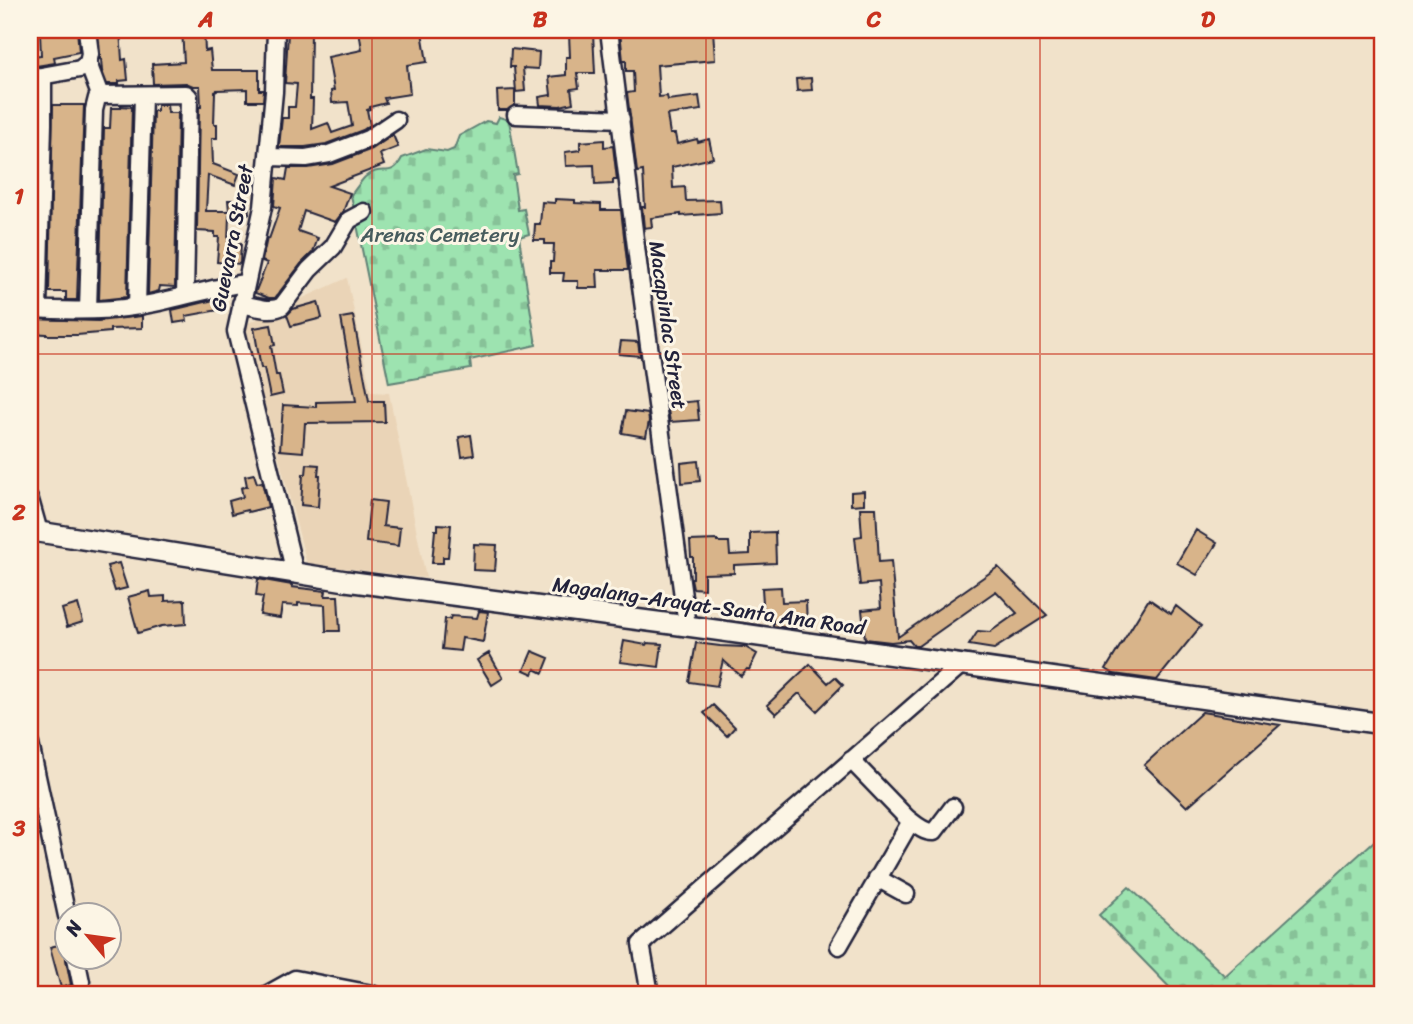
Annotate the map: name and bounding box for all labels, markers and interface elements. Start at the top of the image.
text: A [197,0,214,40]
text: B [533,0,548,40]
text: C [866,0,882,40]
text: D [1201,0,1216,40]
street label: Guevarra Street [199,160,265,315]
text: 1 [14,176,24,217]
park label: Arenas Cemetery [360,216,519,254]
street label: Macapinlac Street [637,238,699,412]
text: 2 [11,492,26,533]
street label: Magalang-Arayat-Santa Ana Road [550,565,870,647]
text: 3 [12,808,26,849]
north arrow [52,902,122,972]
text: N [55,914,92,943]

